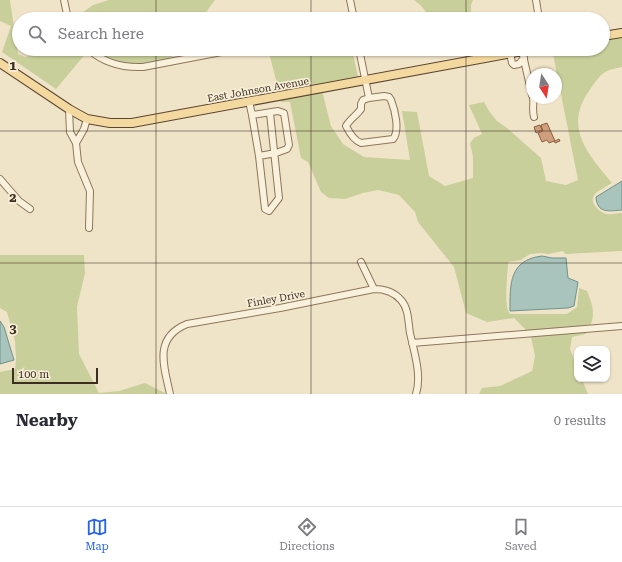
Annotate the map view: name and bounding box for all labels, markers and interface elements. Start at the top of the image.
search box [12,12,610,56]
icon: search [26,23,48,45]
text: Search here [58,25,144,43]
text: 1 [9,58,17,73]
north arrow [526,68,562,104]
street label: East Johnson Avenue [206,75,310,104]
text: 2 [9,190,17,205]
street label: Finley Drive [246,288,306,309]
text: 3 [9,321,17,336]
map controls [574,346,610,382]
button: layers [574,346,610,382]
scale bar [12,366,98,385]
text: 100 m [18,368,49,381]
text: Nearby [16,410,78,430]
text: 0 results [554,413,606,428]
tab: Map [85,516,109,553]
tab: Directions [279,516,335,553]
tab: Saved [505,516,537,553]

